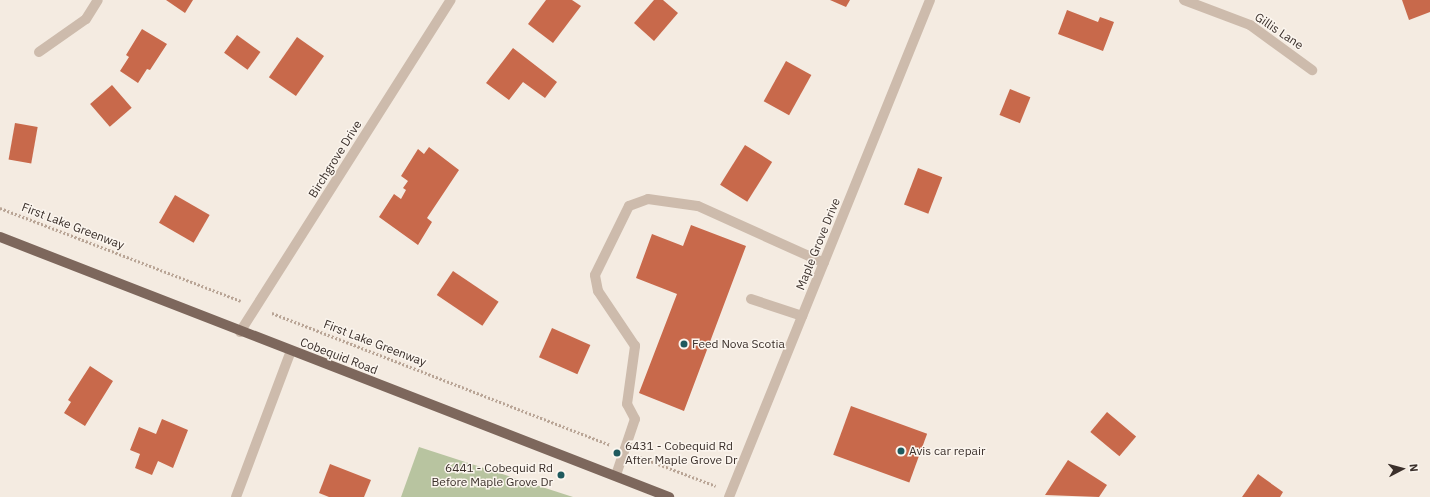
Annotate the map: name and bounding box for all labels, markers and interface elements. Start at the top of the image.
street label: Gillis Lane [1252,10,1306,52]
street label: Birchgrove Drive [305,118,365,200]
street label: Maple Grove Drive [793,196,843,292]
street label: First Lake Greenway [20,200,126,252]
street label: First Lake Greenway [322,317,428,369]
street label: Cobequid Road [298,335,380,377]
place label: Feed Nova Scotia [692,337,785,351]
marker: Feed Nova Scotia [679,339,689,349]
place label: 6431 - Cobequid Rd After Maple Grove Dr [625,439,737,467]
place label: Avis car repair [909,444,985,458]
marker: Avis car repair [896,446,906,456]
marker: 6431 - Cobequid Rd After Maple Grove Dr [612,448,622,458]
north arrow [1382,449,1422,489]
place label: 6441 - Cobequid Rd Before Maple Grove Dr [431,461,553,489]
text: N [1407,463,1421,472]
marker: 6441 - Cobequid Rd Before Maple Grove Dr [556,470,566,480]

